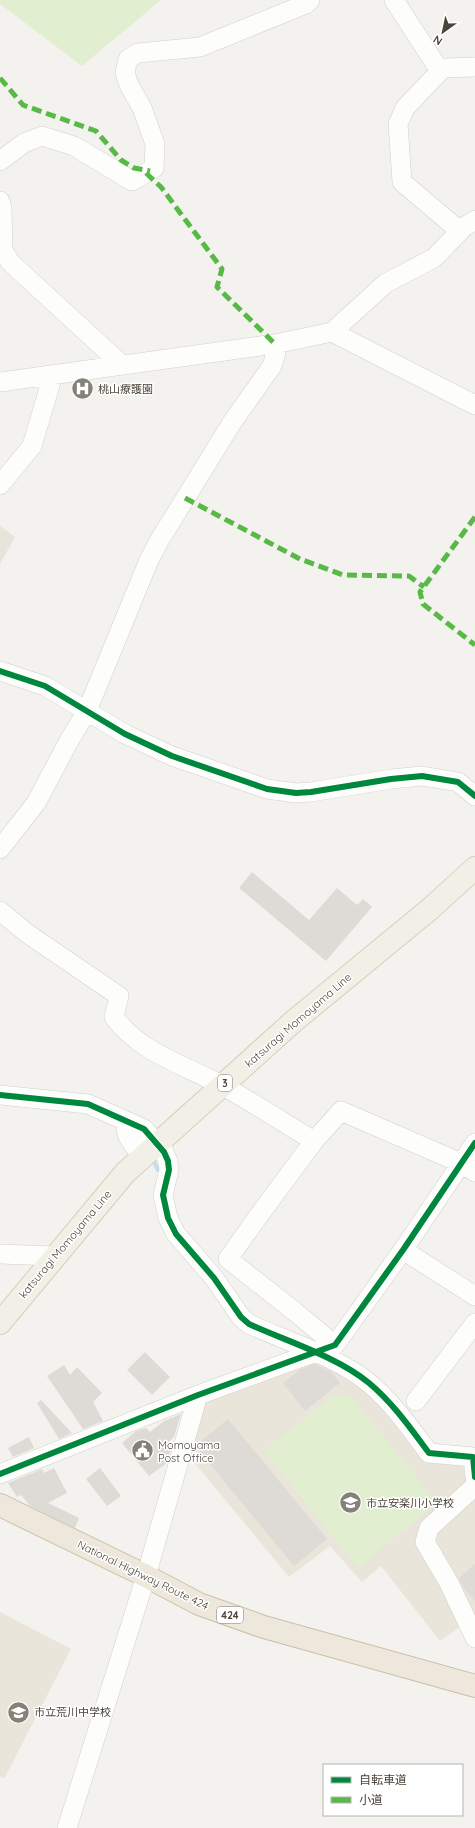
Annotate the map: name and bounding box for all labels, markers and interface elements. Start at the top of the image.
north arrow [423,12,463,52]
text: N [430,32,445,48]
hospital icon: 桃山療護園 [69,376,95,402]
place label: 桃山療護園 [98,382,153,396]
street label: katsuragi Momoyama Line [242,970,354,1070]
road number: 3 [218,1075,232,1091]
street label: katsuragi Momoyama Line [16,1187,114,1301]
public building icon: Momoyama Post Office [130,1438,156,1464]
place label: Momoyama Post Office [158,1438,220,1465]
school or university icon: 市立安楽川小学校 [338,1490,364,1516]
place label: 市立安楽川小学校 [366,1496,454,1510]
street label: National Highway Route 424 [75,1537,211,1613]
road number: 424 [217,1607,243,1623]
school or university icon: 市立荒川中学校 [6,1699,32,1725]
place label: 市立荒川中学校 [34,1705,111,1719]
legend [323,1764,463,1816]
text: 自転車道 [359,1772,407,1787]
text: 小道 [359,1792,383,1807]

